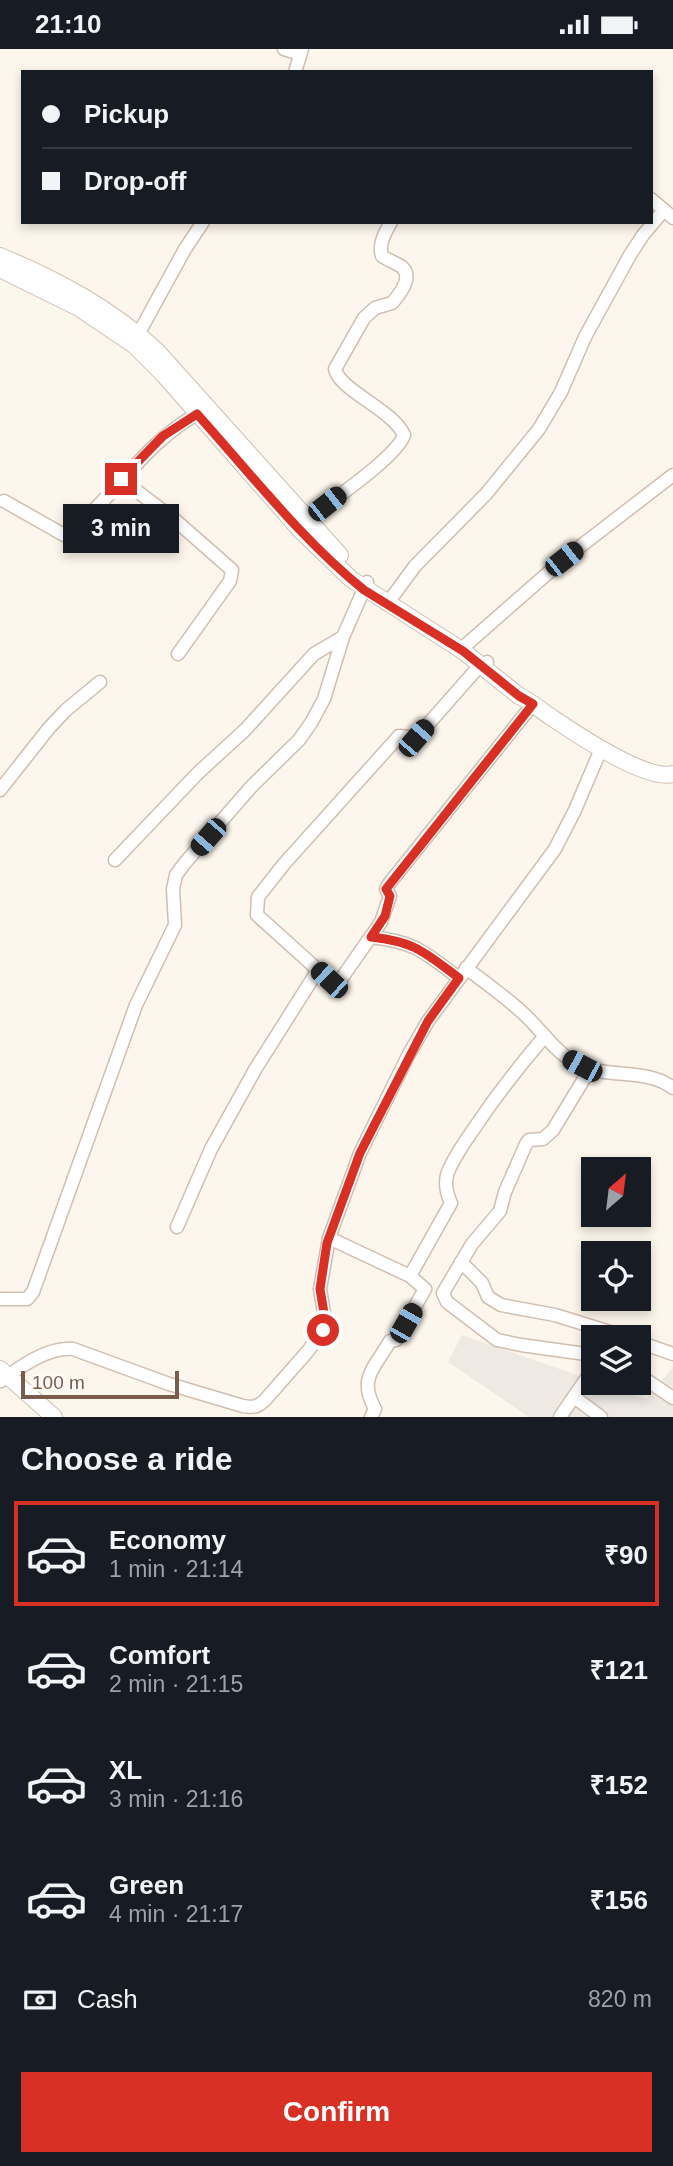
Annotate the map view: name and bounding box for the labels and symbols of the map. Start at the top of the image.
route end [105,463,137,495]
car [304,483,351,525]
callout: 3 min [63,503,179,553]
car [541,538,588,580]
car [395,715,438,761]
car [187,814,230,860]
car [307,958,352,1002]
car [559,1047,606,1085]
north arrow [581,1157,651,1227]
car [387,1300,426,1346]
route start [307,1314,339,1346]
scale bar [21,1368,178,1400]

